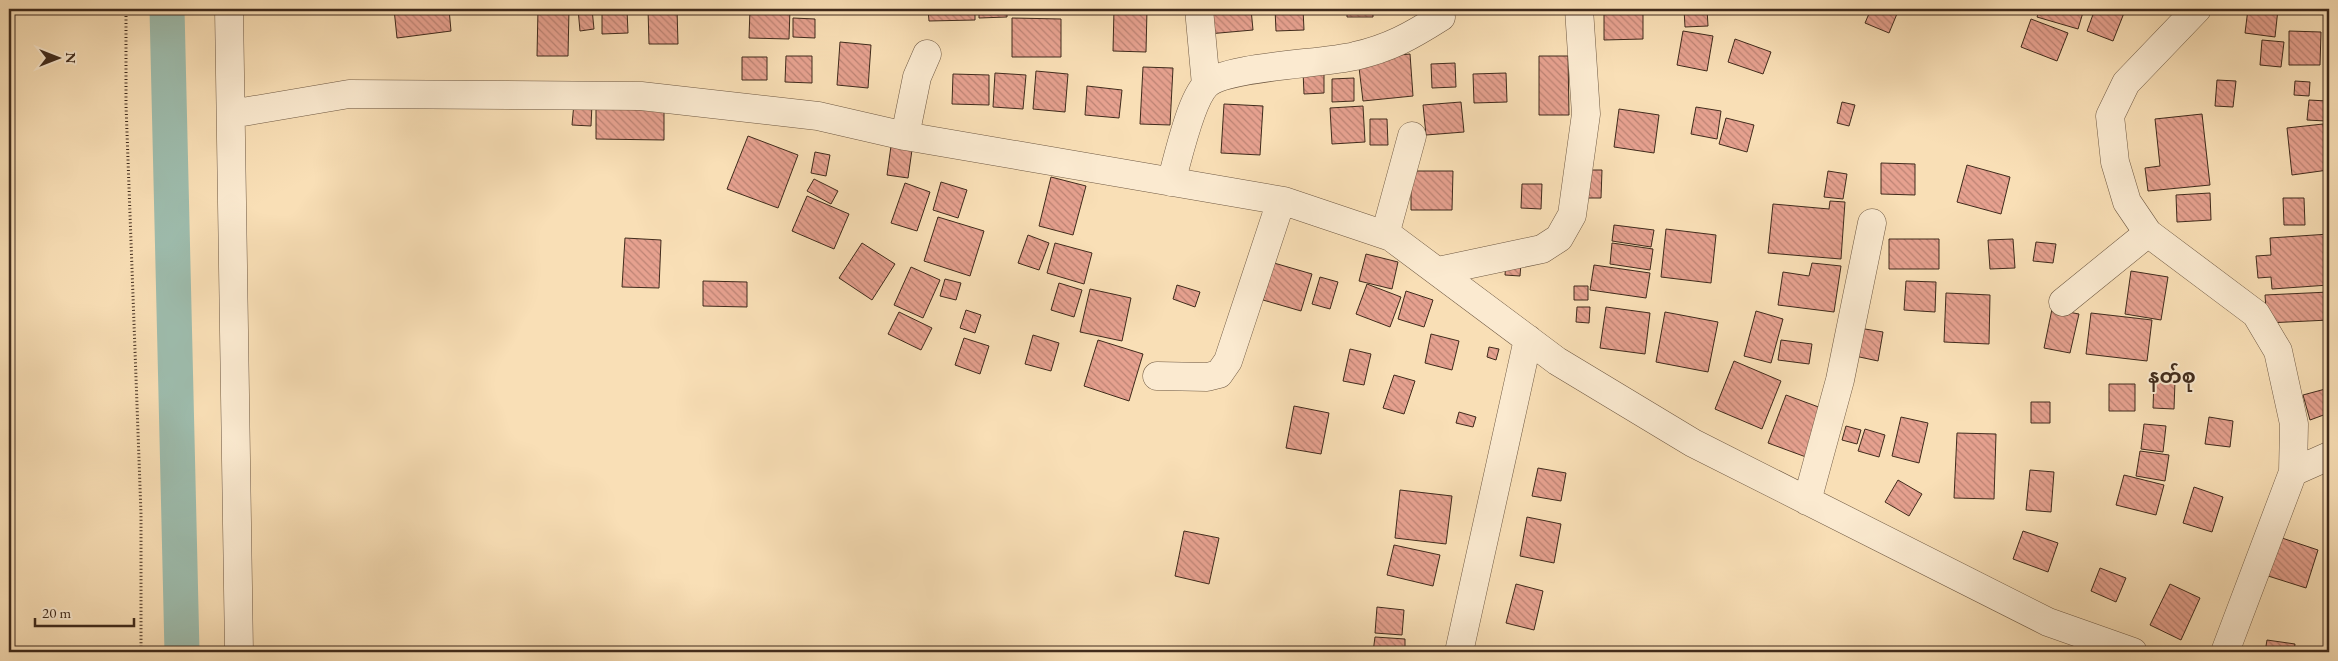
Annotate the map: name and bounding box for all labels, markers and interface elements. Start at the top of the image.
north arrow [32,32,82,82]
text: N [62,52,80,64]
district label: နတ်စု [2148,363,2196,392]
scale bar [35,596,134,628]
text: 20 m [42,603,71,622]

